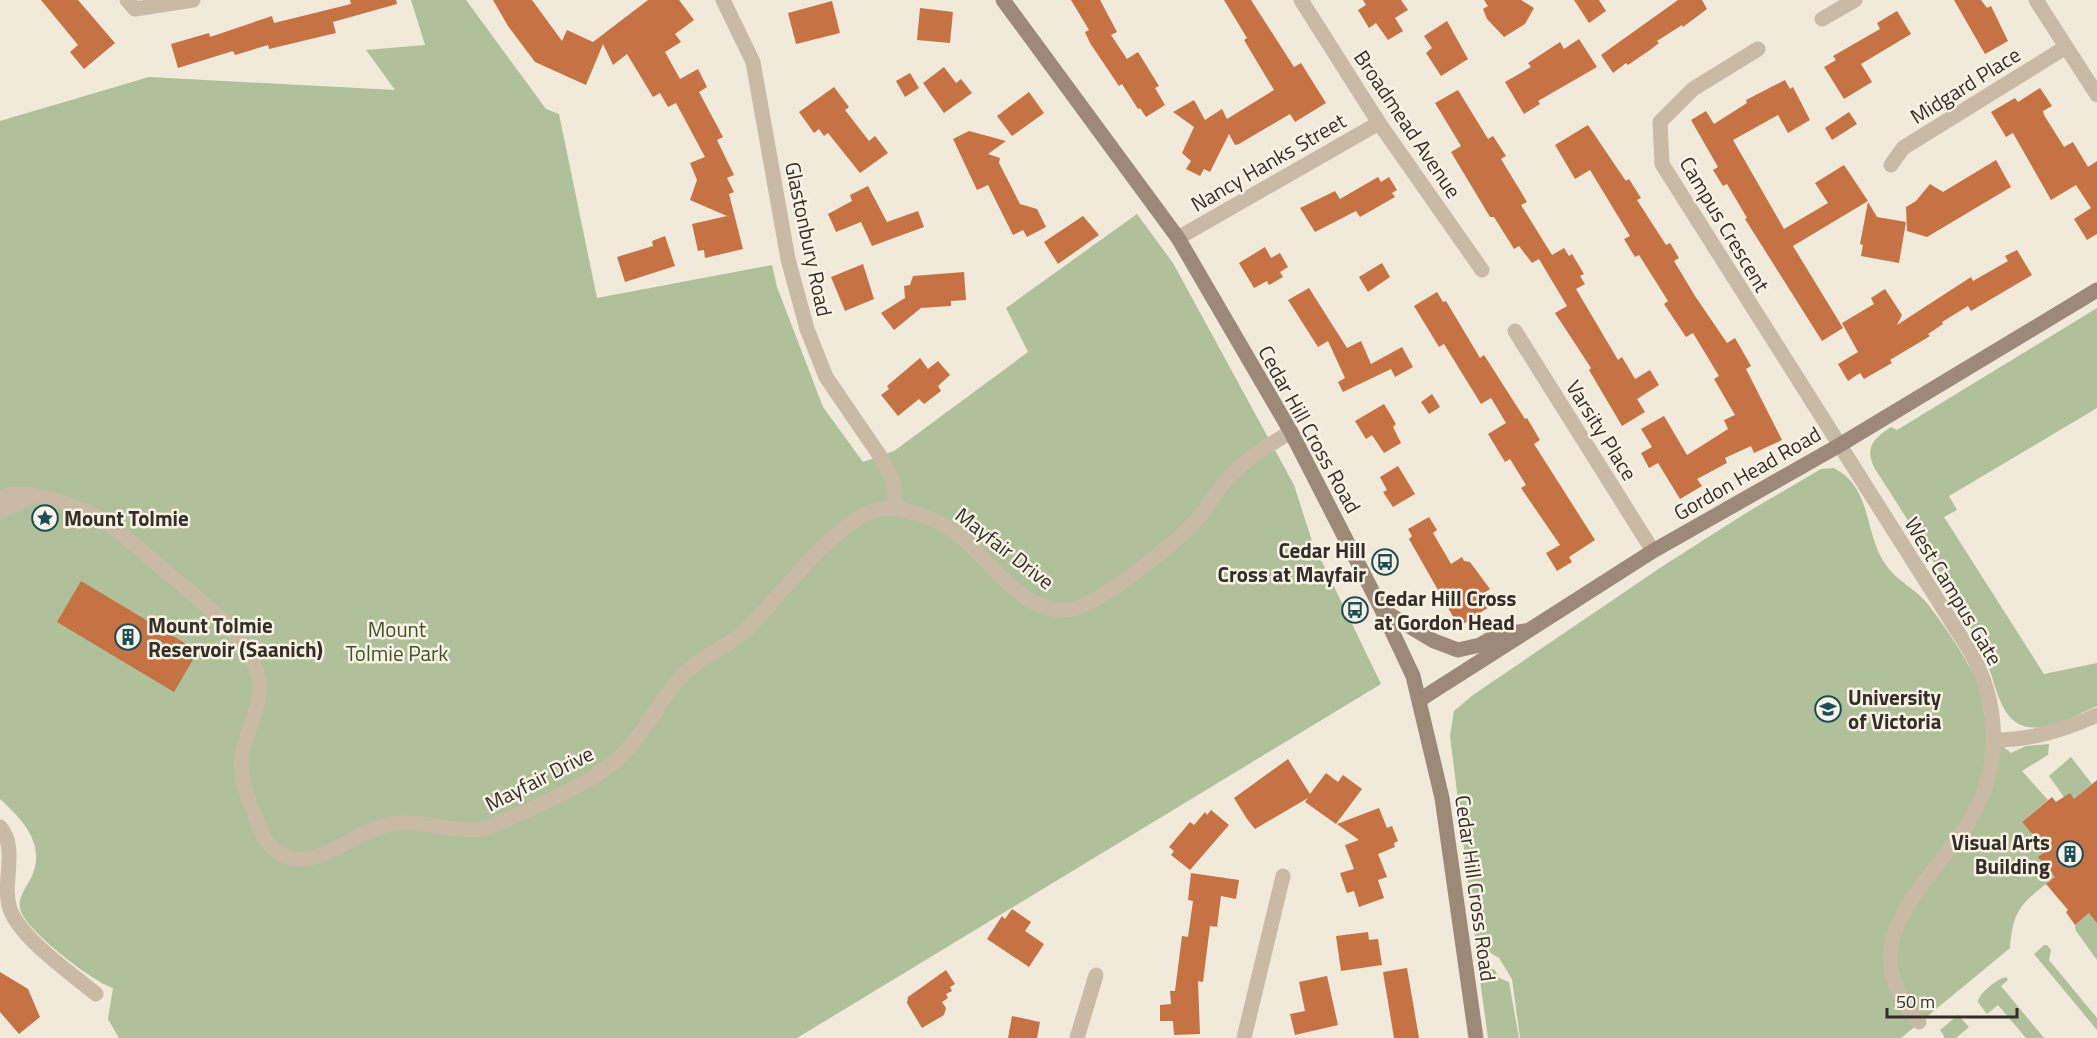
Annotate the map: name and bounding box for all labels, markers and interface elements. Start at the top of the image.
street label: Midgard Place [1904,38,2026,132]
street label: Broadmead Avenue [1346,43,1470,205]
street label: Nancy Hanks Street [1184,104,1352,219]
street label: Campus Crescent [1672,150,1778,298]
street label: Glastonbury Road [777,159,841,319]
street label: Cedar Hill Cross Road [1251,339,1369,519]
street label: Varsity Place [1558,373,1646,487]
street label: Gordon Head Road [1667,418,1827,528]
street label: Mayfair Drive [949,499,1061,597]
place label: Mount Tolmie [64,502,189,534]
place icon: Mount Tolmie [30,503,60,533]
street label: West Campus Gate [1897,511,2011,671]
place label: Cedar Hill Cross at Mayfair [1218,534,1366,590]
bus stop icon: Cedar Hill Cross at Mayfair [1370,547,1400,577]
place label: Cedar Hill Cross at Gordon Head [1374,582,1517,638]
bus stop icon: Cedar Hill Cross at Gordon Head [1340,595,1370,625]
place label: Mount Tolmie Reservoir (Saanich) [148,609,323,665]
park label: Mount Tolmie Park [346,613,448,669]
building icon: Mount Tolmie Reservoir (Saanich) [113,622,143,652]
place label: University of Victoria [1848,681,1942,737]
school or university icon: University of Victoria [1813,694,1843,724]
street label: Mayfair Drive [479,737,599,819]
street label: Cedar Hill Cross Road [1447,793,1505,983]
place label: Visual Arts Building [1951,826,2050,882]
building icon: Visual Arts Building [2055,839,2085,869]
scale bar [1887,981,2018,1019]
text: 50 m [1896,988,1935,1015]

